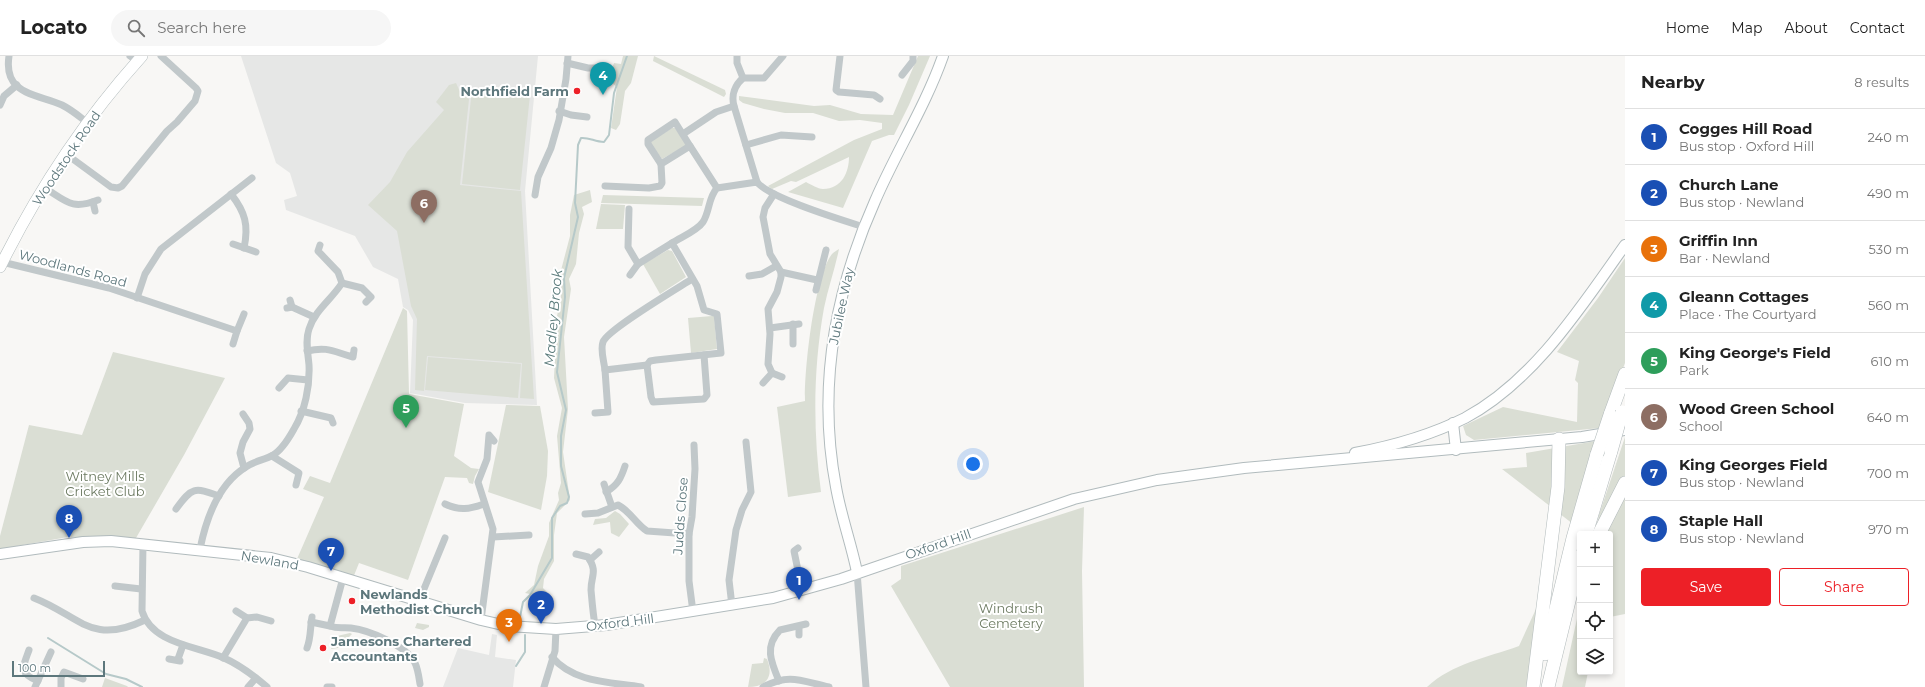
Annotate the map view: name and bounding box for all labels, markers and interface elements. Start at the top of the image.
search box [111,10,391,46]
text: Locato [20,16,87,39]
icon: search [125,17,147,39]
text: Search here [157,18,246,37]
text: Home [1666,19,1709,37]
text: Map [1731,19,1762,37]
text: About [1784,19,1828,37]
text: Contact [1850,19,1905,37]
pin: 4 [590,62,616,95]
text: Nearby [1641,72,1705,92]
text: 8 results [1854,74,1909,90]
place label: Northfield Farm [460,83,569,99]
marker: Northfield Farm [572,86,582,96]
street label: Woodstock Road [28,108,104,208]
text: Cogges Hill Road [1679,119,1812,138]
text: 1 [1651,129,1657,145]
text: 240 m [1868,129,1909,145]
text: Bus stop · Oxford Hill [1679,138,1814,154]
text: Church Lane [1679,175,1779,194]
text: 2 [1650,185,1658,201]
text: 490 m [1867,185,1909,201]
pin: 6 [411,190,437,223]
text: Bus stop · Newland [1679,194,1804,210]
text: Griffin Inn [1679,231,1758,250]
text: 3 [1650,241,1658,257]
text: 530 m [1869,241,1909,257]
street label: Woodlands Road [17,246,129,290]
text: Bar · Newland [1679,250,1770,266]
street label: Jubilee Way [825,265,857,347]
water label: Madley Brook [540,268,566,367]
text: Gleann Cottages [1679,287,1809,306]
text: 4 [1650,297,1658,313]
text: 560 m [1868,297,1909,313]
text: Place · The Courtyard [1679,306,1817,322]
text: King George's Field [1679,343,1831,362]
text: 5 [1650,353,1658,369]
text: 610 m [1871,353,1909,369]
text: Park [1679,362,1709,378]
pin: 5 [393,395,419,428]
text: Wood Green School [1679,399,1834,418]
text: 6 [1650,409,1658,425]
text: 640 m [1867,409,1909,425]
text: School [1679,418,1723,434]
your location [963,454,983,474]
text: King Georges Field [1679,455,1828,474]
text: 7 [1650,465,1658,481]
text: 700 m [1867,465,1909,481]
park label: Witney Mills Cricket Club [65,468,145,499]
text: Bus stop · Newland [1679,474,1804,490]
street label: Judds Close [669,477,691,556]
pin: 8 [56,505,82,538]
text: Staple Hall [1679,511,1763,530]
text: 8 [1650,521,1658,537]
text: 970 m [1868,521,1909,537]
street label: Oxford Hill [903,525,973,563]
text: Bus stop · Newland [1679,530,1804,546]
map controls [1577,531,1613,675]
button: + [1577,531,1613,567]
pin: 7 [318,538,344,571]
street label: Newland [240,547,300,573]
pin: 1 [786,567,812,600]
button: − [1577,567,1613,603]
button: Save [1641,568,1771,606]
button: Share [1779,568,1909,606]
place label: Newlands Methodist Church [360,586,482,617]
pin: 2 [528,591,554,624]
marker: Newlands Methodist Church [347,596,357,606]
park label: Windrush Cemetery [979,600,1044,631]
button: locate [1577,603,1613,639]
pin: 3 [496,609,522,642]
street label: Oxford Hill [585,610,655,634]
place label: Jamesons Chartered Accountants [330,633,471,664]
button: layers [1577,639,1613,675]
marker: Jamesons Chartered Accountants [318,643,328,653]
scale bar [12,659,105,678]
text: 100 m [18,661,51,675]

